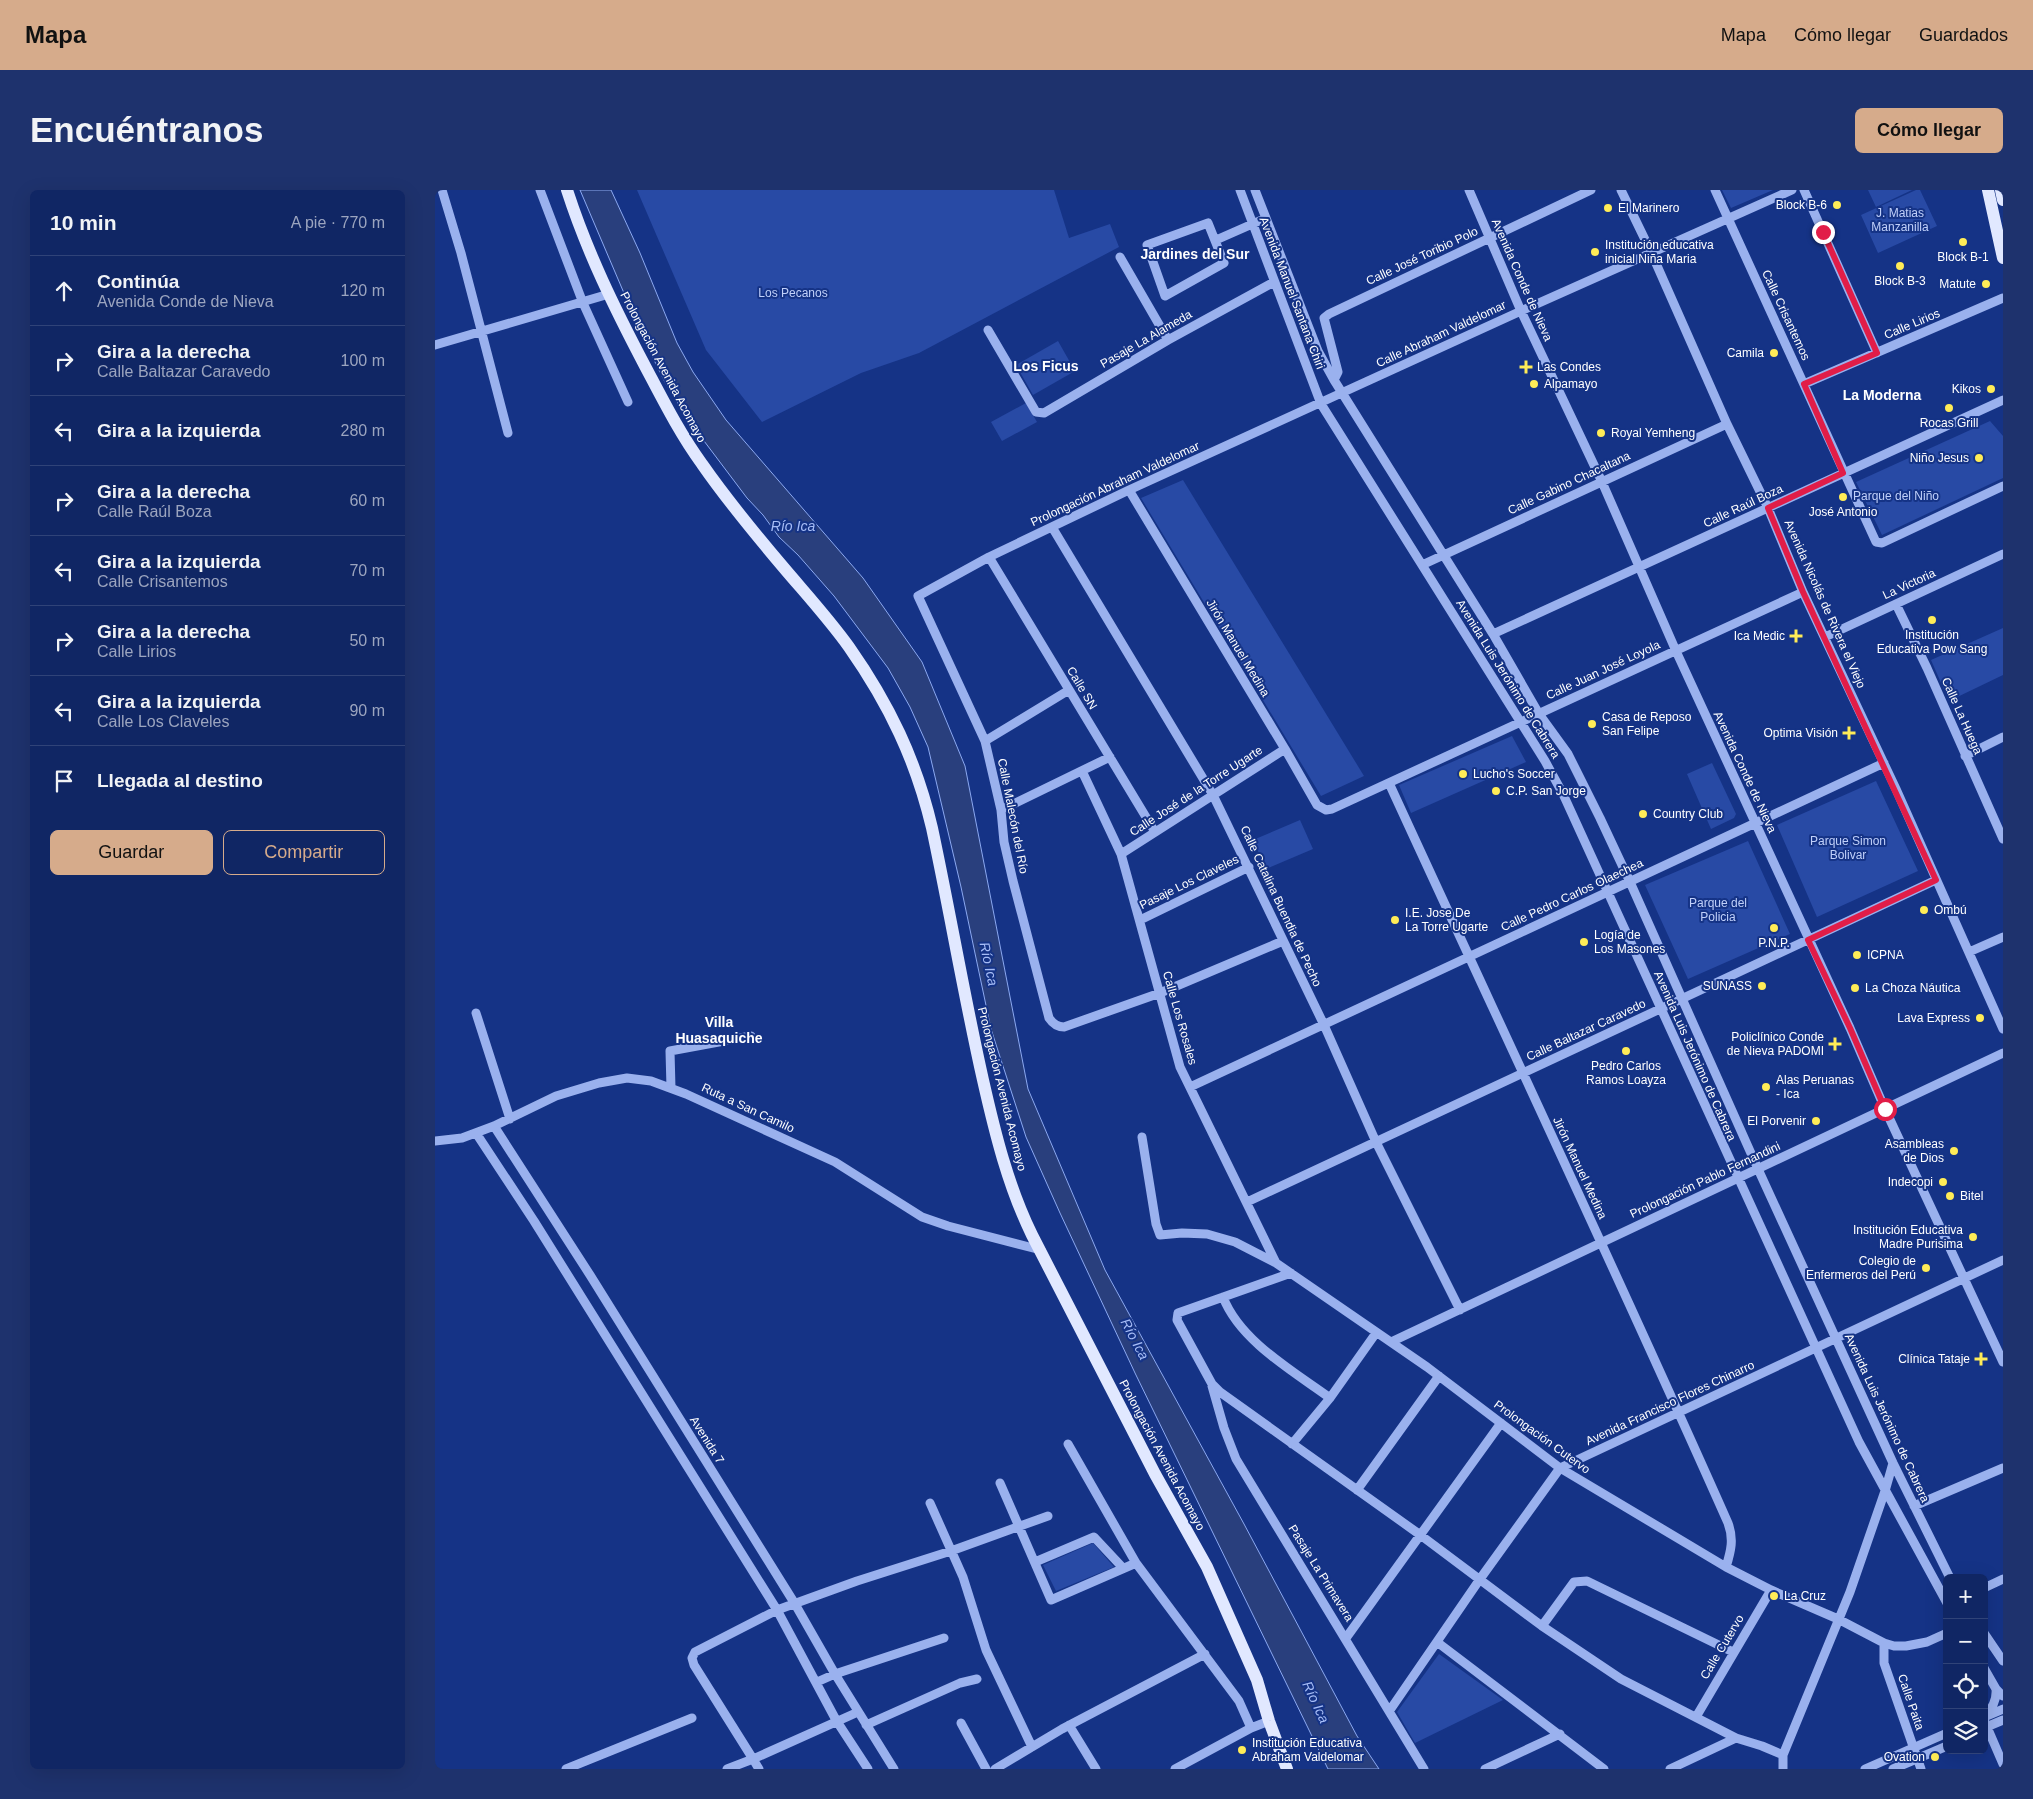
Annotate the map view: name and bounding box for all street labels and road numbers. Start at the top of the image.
street label: Avenida Manuel Santana Chiri [1256,215,1328,371]
street label: Avenida Conde de Nieva [1489,217,1555,344]
street label: Calle José Toribio Polo [1364,224,1480,288]
street label: Calle Crisantemos [1759,268,1813,362]
street label: Prolongación Avenida Acomayo [617,289,709,445]
street label: Calle Abraham Valdelomar [1374,298,1508,370]
street label: Calle Lirios [1882,306,1942,342]
street label: Pasaje La Alameda [1098,307,1195,371]
street label: Prolongación Abraham Valdelomar [1028,439,1202,529]
street label: Calle Gabino Chacaltana [1506,448,1633,518]
street label: Calle Raúl Boza [1701,481,1785,531]
street label: Avenida Nicolás de Rivera el Viejo [1781,518,1869,691]
street label: La Victoria [1880,566,1938,602]
street label: Jirón Manuel Medina [1203,597,1273,700]
street label: Avenida Luis Jerónimo de Cabrera [1453,597,1563,761]
street label: Calle Juan José Loyola [1544,637,1662,703]
street label: Calle SN [1064,664,1100,712]
street label: Calle La Huega [1939,675,1985,757]
street label: Avenida Conde de Nieva [1711,709,1779,835]
street label: Calle José de la Torre Ugarte [1127,743,1265,839]
street label: Calle Malecón del Río [995,757,1031,875]
street label: Calle Catalina Buendia de Pecho [1237,823,1325,989]
street label: Pasaje Los Claveles [1137,852,1241,912]
street label: Calle Pedro Carlos Olaechea [1499,856,1646,934]
street label: Avenida Luis Jerónimo de Cabrera [1651,969,1739,1143]
street label: Calle Los Rosales [1160,970,1200,1066]
street label: Calle Baltazar Caravedo [1524,996,1648,1064]
street label: Prolongación Avenida Acomayo [975,1006,1029,1173]
street label: Ruta a San Camilo [699,1080,797,1136]
street label: Jirón Manuel Medina [1550,1115,1610,1222]
street label: Prolongación Pablo Fernandini [1628,1139,1782,1221]
street label: Avenida Luis Jerónimo de Cabrera [1842,1331,1932,1505]
street label: Avenida Francisco Flores Chinarro [1583,1358,1757,1448]
street label: Prolongación Avenida Acomayo [1116,1377,1208,1533]
street label: Prolongación Cutervo [1491,1397,1593,1477]
street label: Avenida 7 [687,1414,727,1467]
street label: Pasaje La Primavera [1286,1522,1357,1624]
street label: Calle Cutervo [1697,1612,1747,1682]
street label: Calle Paita [1895,1672,1927,1732]

